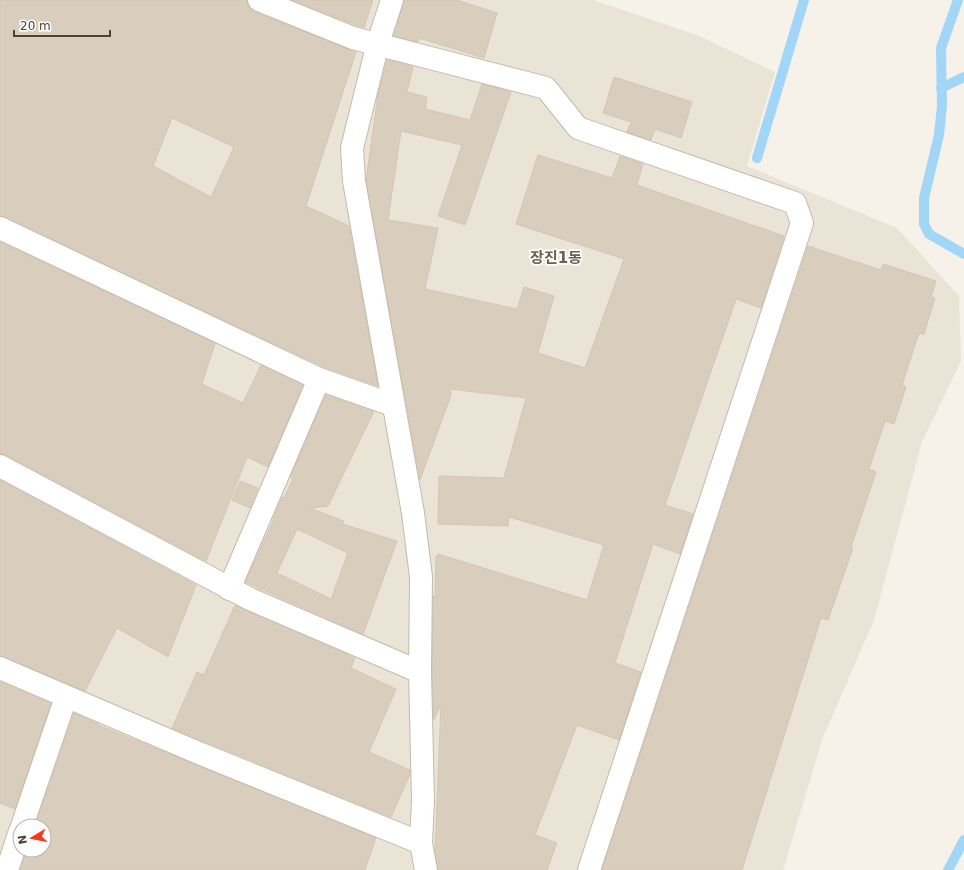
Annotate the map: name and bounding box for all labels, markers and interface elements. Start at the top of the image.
scale bar [14,12,110,38]
text: 20 m [20,19,51,33]
district label: 장진1동 [530,249,582,267]
north arrow [12,818,52,858]
text: N [15,834,30,845]

